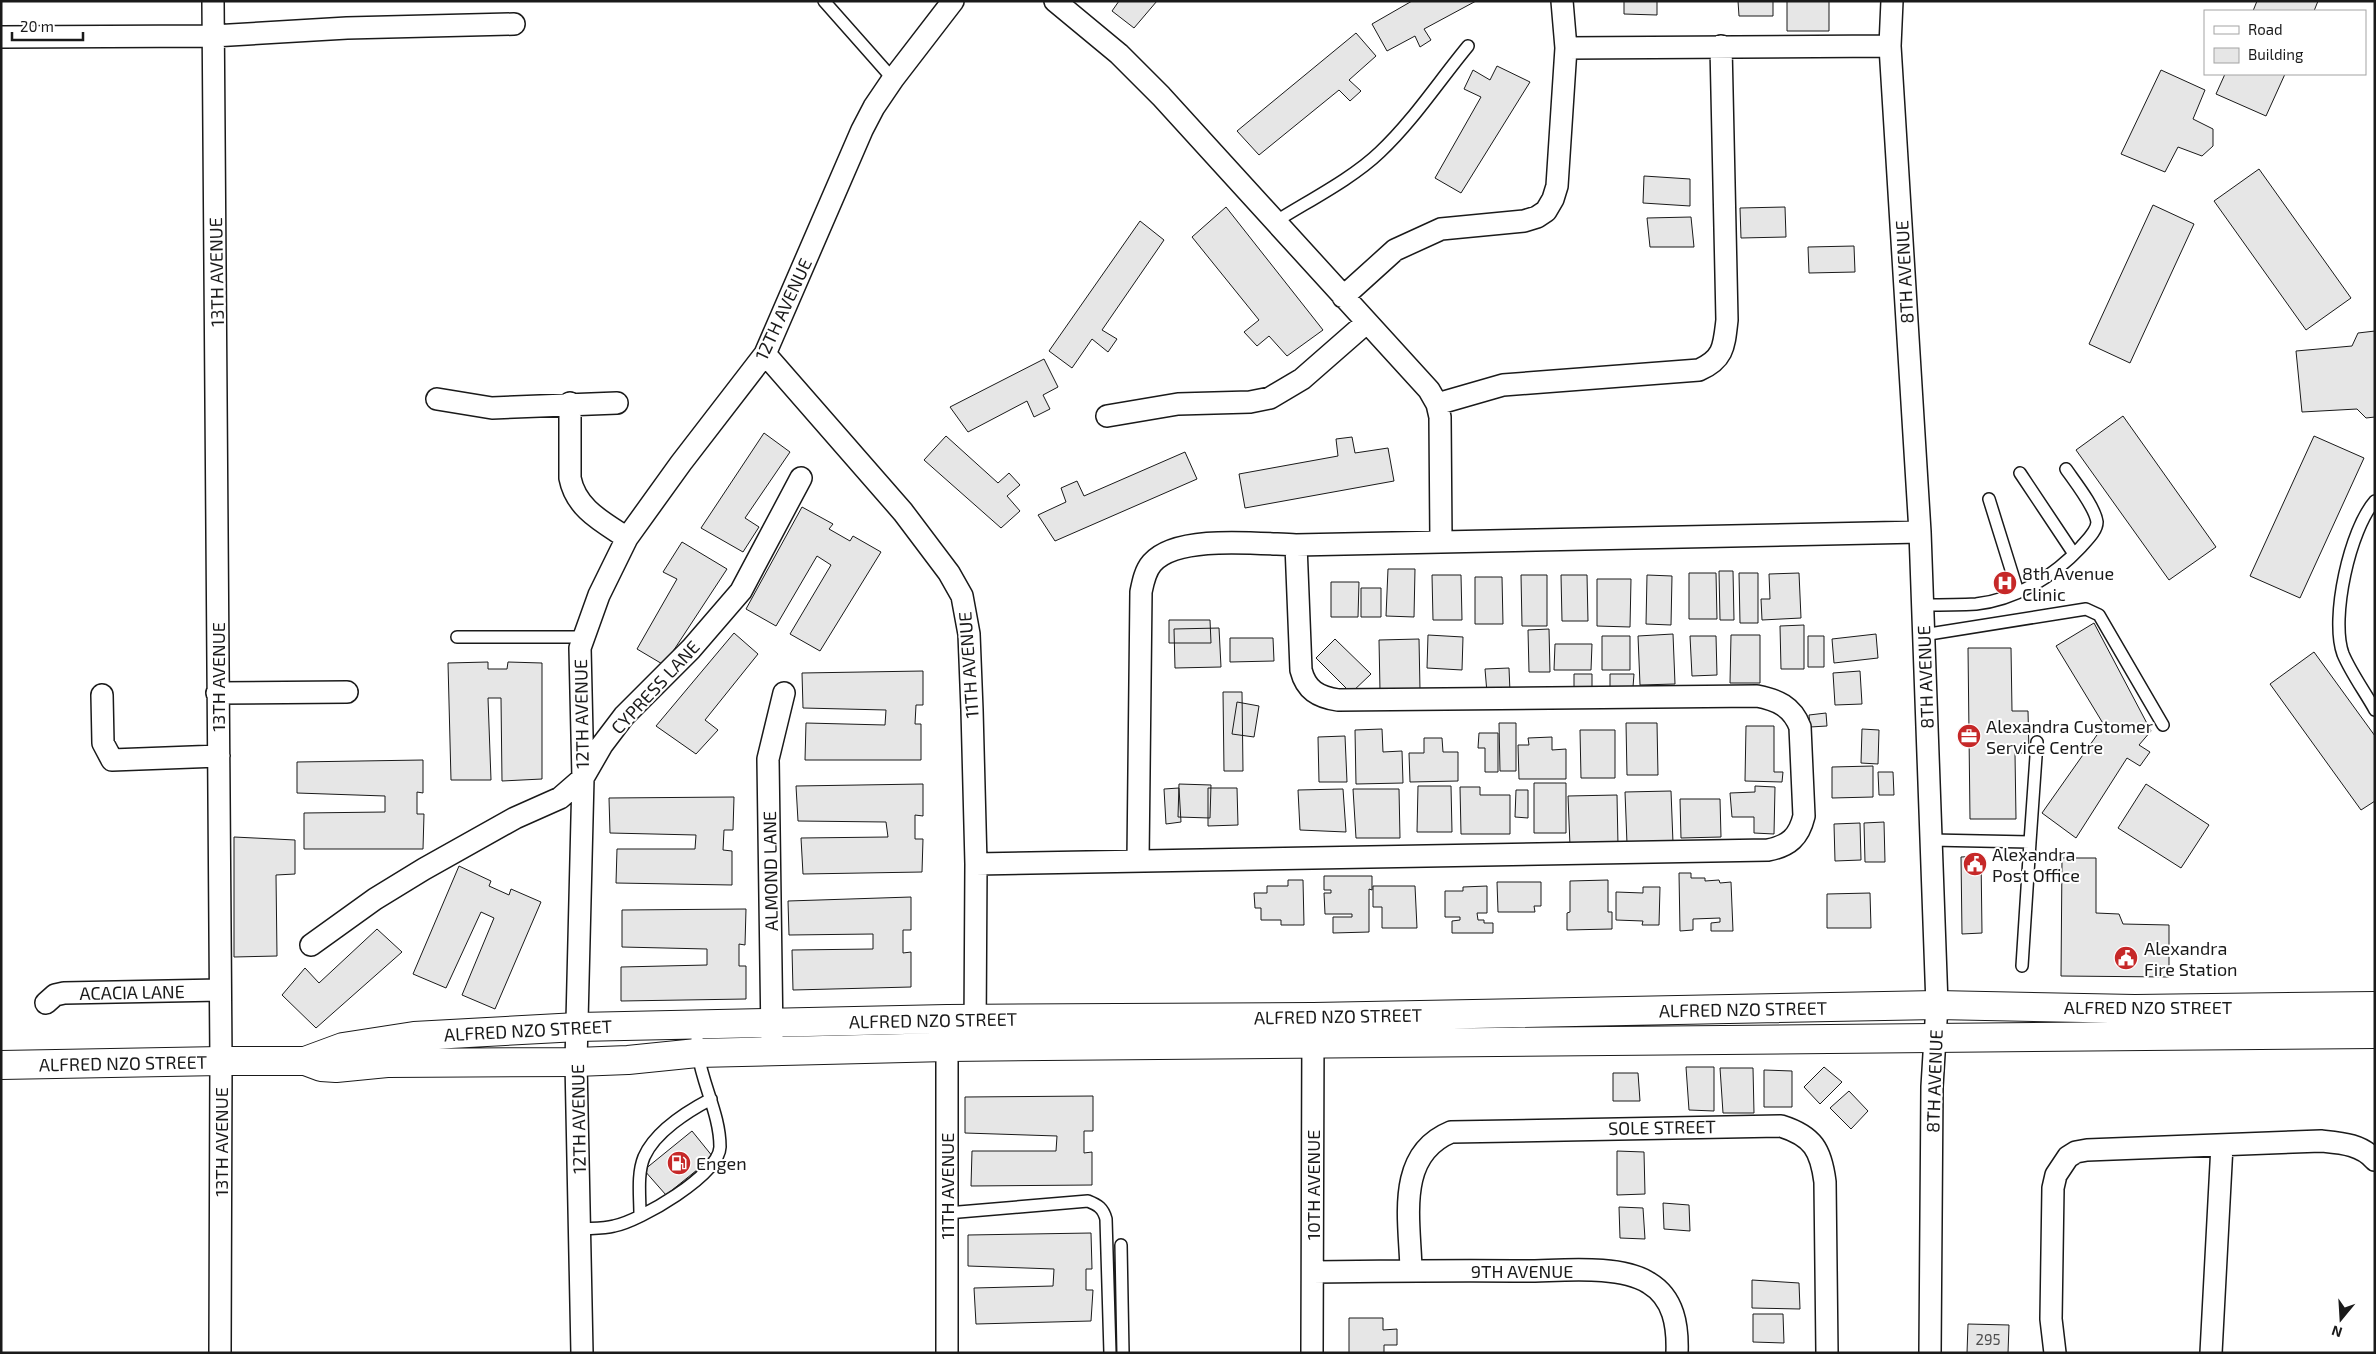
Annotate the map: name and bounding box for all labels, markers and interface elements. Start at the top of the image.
scale bar [12,10,84,42]
legend [2204,10,2366,75]
text: 20 m [20,17,54,35]
text: Road [2248,20,2283,38]
text: Building [2248,45,2304,63]
street label: 13TH AVENUE [204,217,228,327]
street label: 8TH AVENUE [1890,220,1918,324]
street label: 12TH AVENUE [750,255,816,363]
place label: 8th Avenue Clinic [2022,562,2114,605]
hospital icon: 8th Avenue Clinic [1992,570,2018,596]
street label: 11TH AVENUE [953,611,983,719]
street label: 13TH AVENUE [207,622,229,732]
street label: 8TH AVENUE [1912,625,1938,729]
street label: CYPRESS LANE [606,636,704,738]
street label: 12TH AVENUE [569,659,593,769]
place label: Alexandra Customer Service Centre [1986,715,2153,758]
office icon: Alexandra Customer Service Centre [1956,723,1982,749]
street label: ALMOND LANE [758,811,782,931]
place label: Alexandra Post Office [1992,843,2080,886]
public building icon: Alexandra Post Office [1962,851,1988,877]
place label: Alexandra Fire Station [2144,937,2238,980]
public building icon: Alexandra Fire Station [2113,945,2139,971]
street label: ACACIA LANE [79,980,185,1004]
street label: ALFRED NZO STREET [2064,996,2233,1018]
street label: ALFRED NZO STREET [1659,997,1828,1021]
street label: ALFRED NZO STREET [1254,1004,1423,1028]
street label: ALFRED NZO STREET [849,1008,1018,1032]
street label: ALFRED NZO STREET [443,1015,613,1045]
street label: 8TH AVENUE [1921,1029,1947,1133]
street label: ALFRED NZO STREET [39,1051,208,1075]
street label: 12TH AVENUE [566,1064,590,1174]
street label: 13TH AVENUE [210,1087,232,1197]
street label: SOLE STREET [1608,1115,1717,1139]
street label: 10TH AVENUE [1302,1130,1324,1240]
street label: 11TH AVENUE [936,1133,958,1239]
fuel station icon: Engen [666,1150,692,1176]
place label: Engen [696,1152,747,1174]
street label: 9TH AVENUE [1471,1260,1573,1282]
north arrow [2316,1294,2366,1344]
text: N [2329,1322,2344,1341]
house number: 295 [1975,1330,2001,1348]

